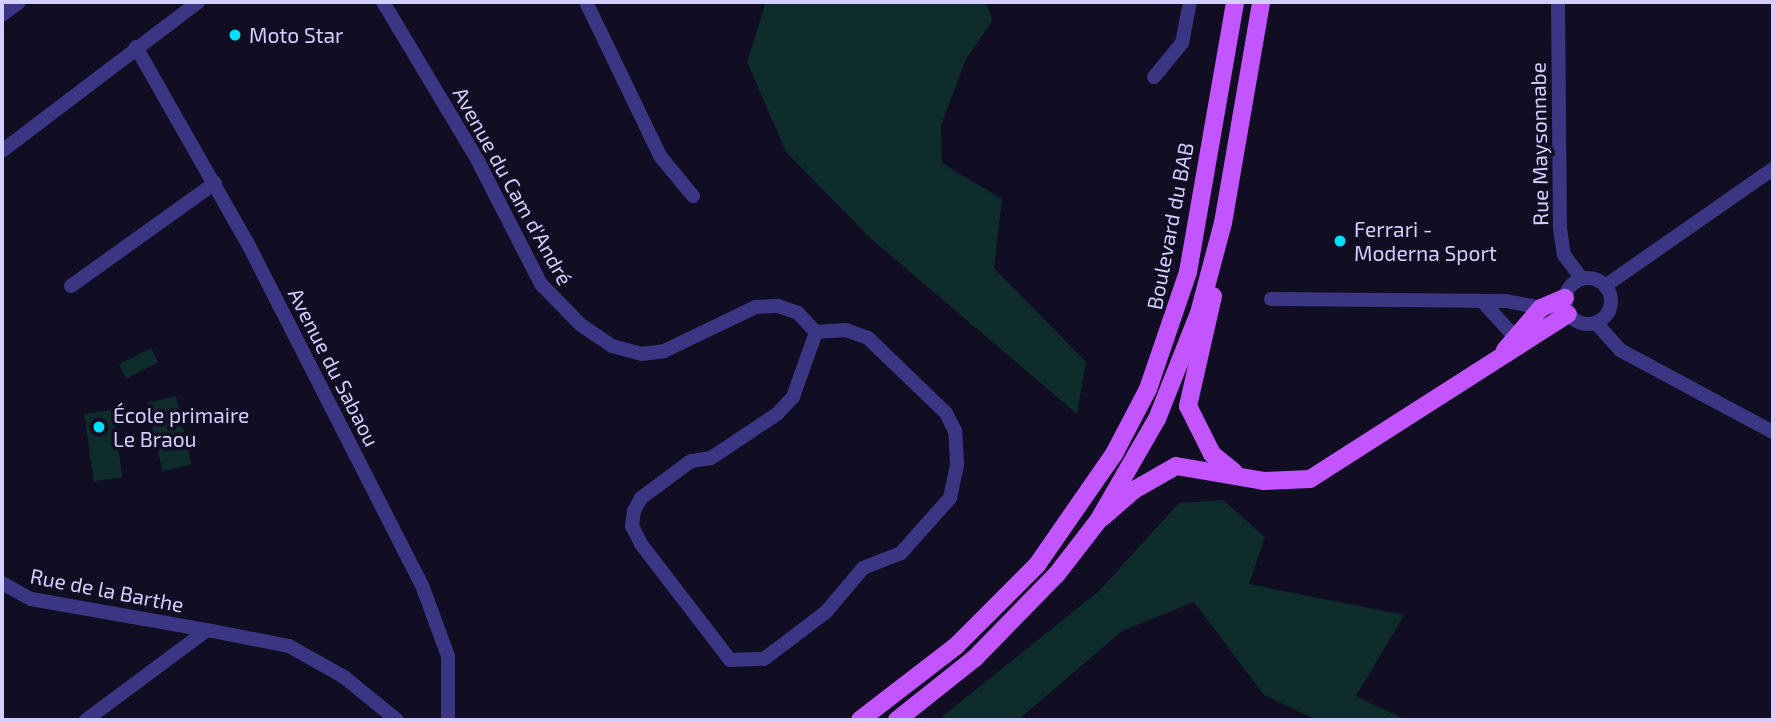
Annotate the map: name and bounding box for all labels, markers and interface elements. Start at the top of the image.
place label: Moto Star [249,22,344,48]
marker: Moto Star [227,27,243,43]
street label: Rue Maysonnabe [1525,62,1553,226]
street label: Avenue du Cam d'André [448,83,578,289]
street label: Boulevard du BAB [1141,140,1199,312]
place label: Ferrari - Moderna Sport [1354,216,1497,266]
marker: Ferrari - Moderna Sport [1332,233,1348,249]
street label: Avenue du Sabaou [283,284,385,450]
place label: École primaire Le Braou [113,402,249,452]
marker: École primaire Le Braou [91,419,107,435]
street label: Rue de la Barthe [28,563,186,617]

